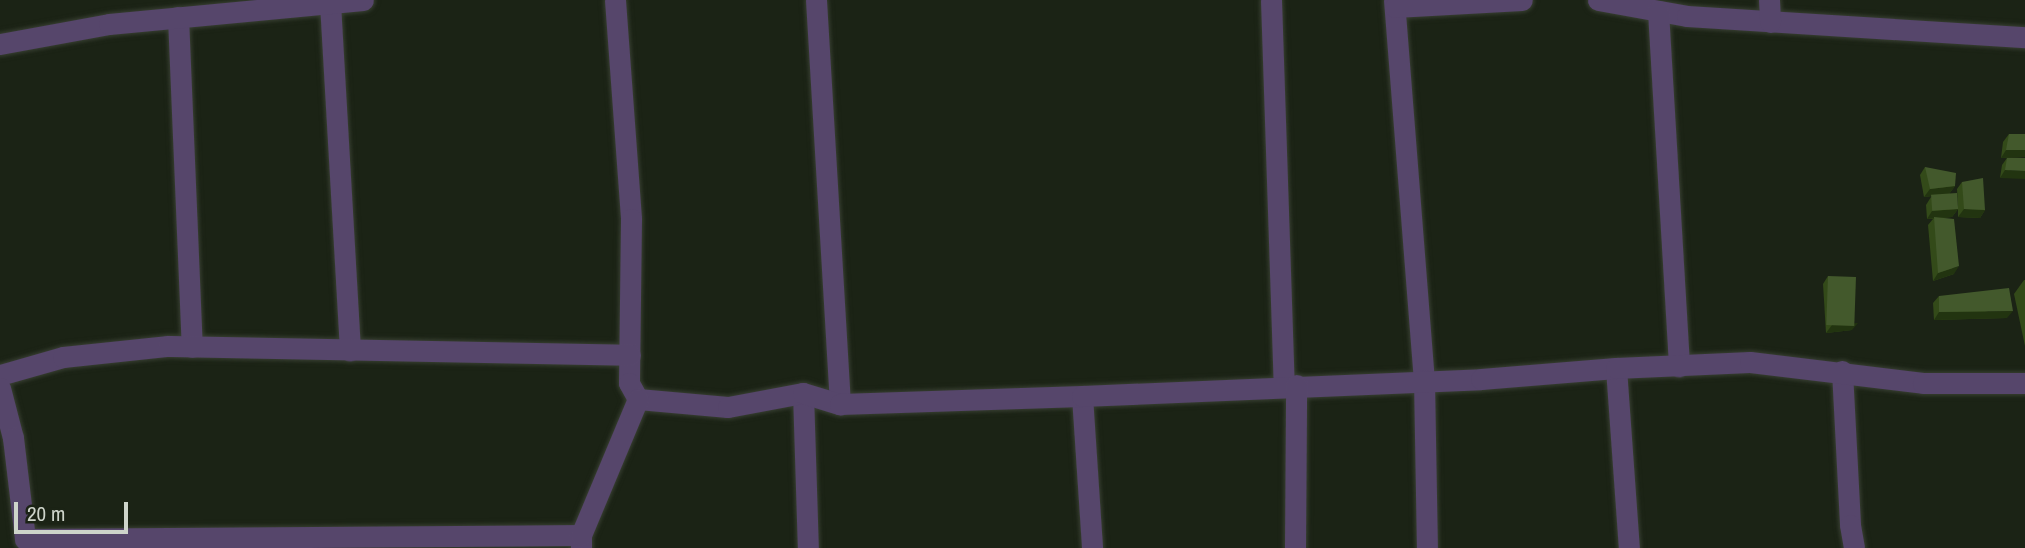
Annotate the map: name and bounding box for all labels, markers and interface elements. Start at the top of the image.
scale bar [18,489,131,532]
text: 20 m [27,499,65,528]

